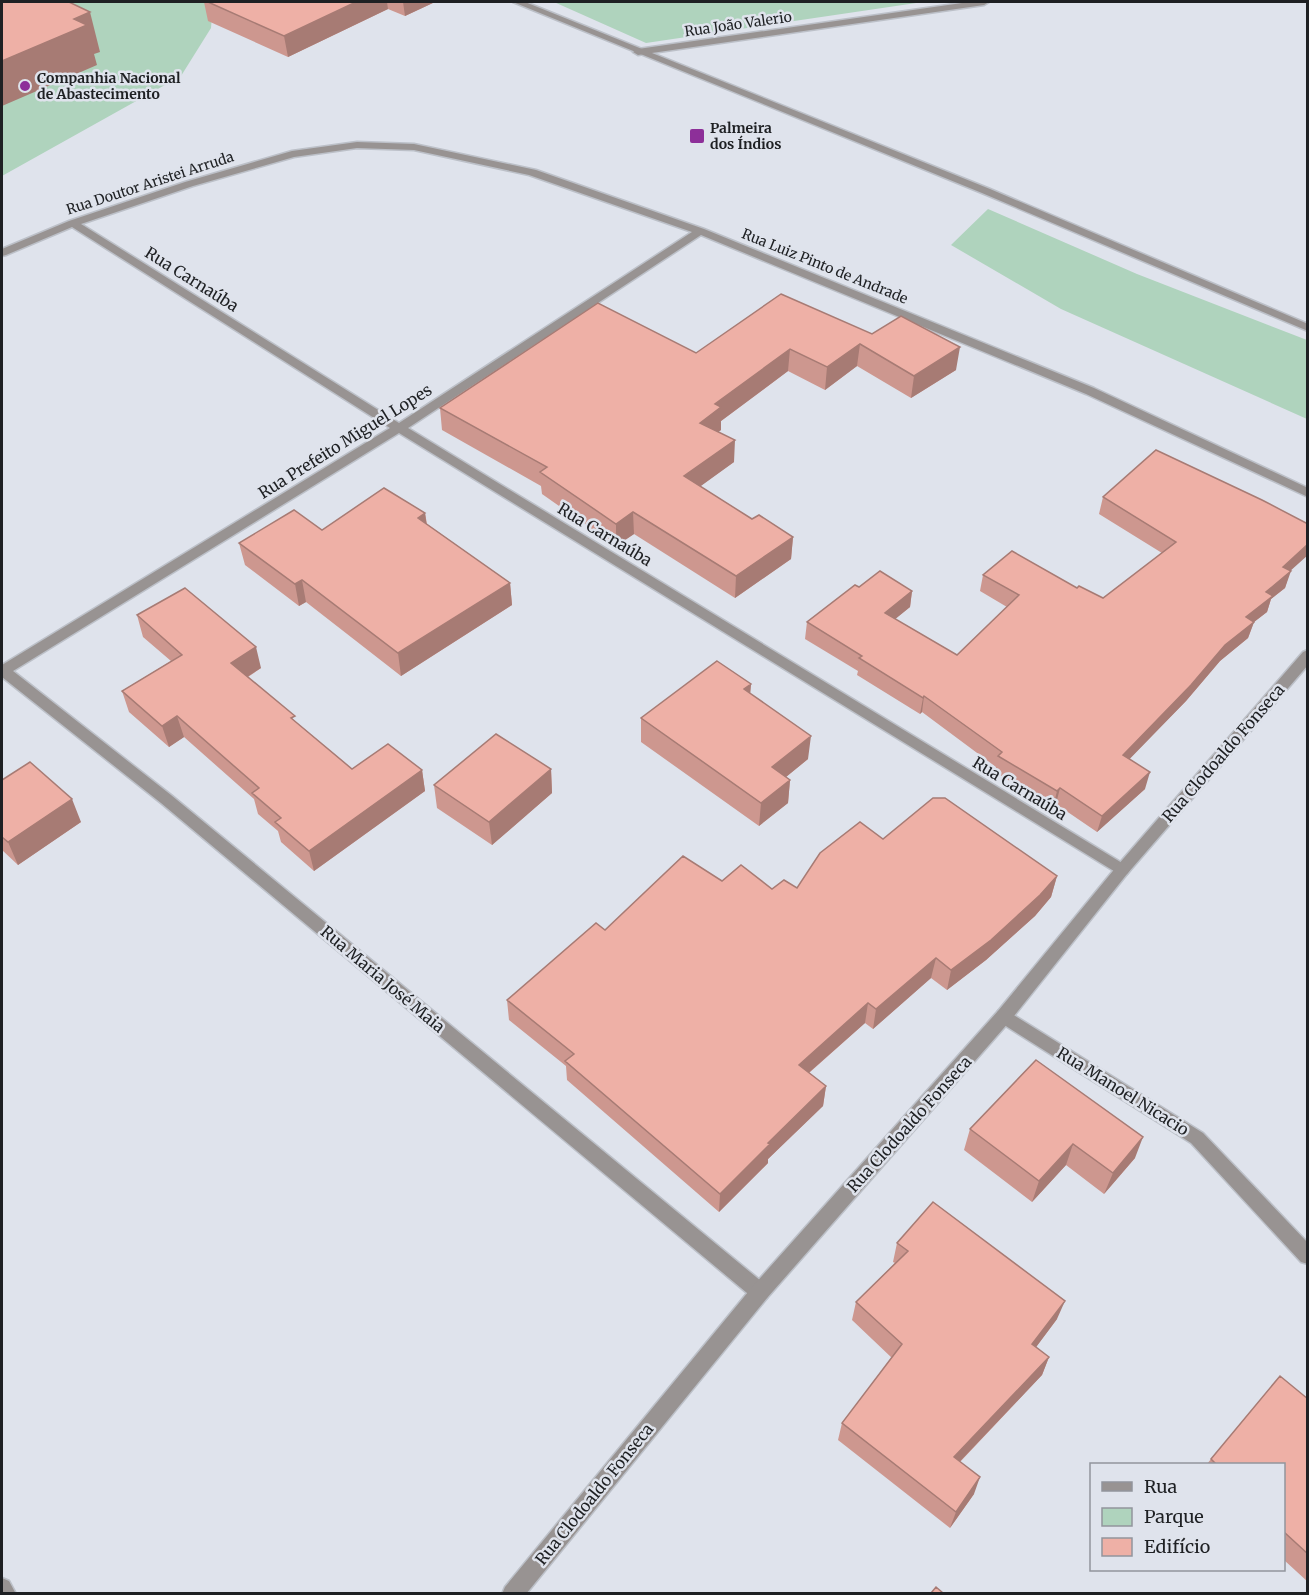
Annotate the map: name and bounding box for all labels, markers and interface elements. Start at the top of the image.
street label: Rua João Valerio [683,8,793,40]
place label: Companhia Nacional de Abastecimento [37,69,181,103]
marker: Companhia Nacional de Abastecimento [18,79,32,93]
place label: Palmeira dos Índios [710,119,781,153]
marker: Palmeira dos Índios [688,127,706,145]
street label: Rua Doutor Aristei Arruda [64,147,236,219]
street label: Rua Luiz Pinto de Andrade [739,224,911,308]
street label: Rua Carnaúba [141,242,243,316]
street label: Rua Prefeito Miguel Lopes [255,379,435,503]
street label: Rua Carnaúba [554,498,656,570]
street label: Rua Clodoaldo Fonseca [1158,680,1289,826]
street label: Rua Carnaúba [969,752,1071,824]
street label: Rua Maria José Maia [317,921,449,1037]
street label: Rua Manoel Nicacio [1053,1042,1193,1140]
street label: Rua Clodoaldo Fonseca [843,1051,976,1196]
street label: Rua Clodoaldo Fonseca [531,1419,658,1569]
legend [1090,1463,1285,1571]
text: Rua [1144,1475,1178,1498]
text: Parque [1144,1505,1204,1528]
text: Edifício [1144,1535,1210,1558]

